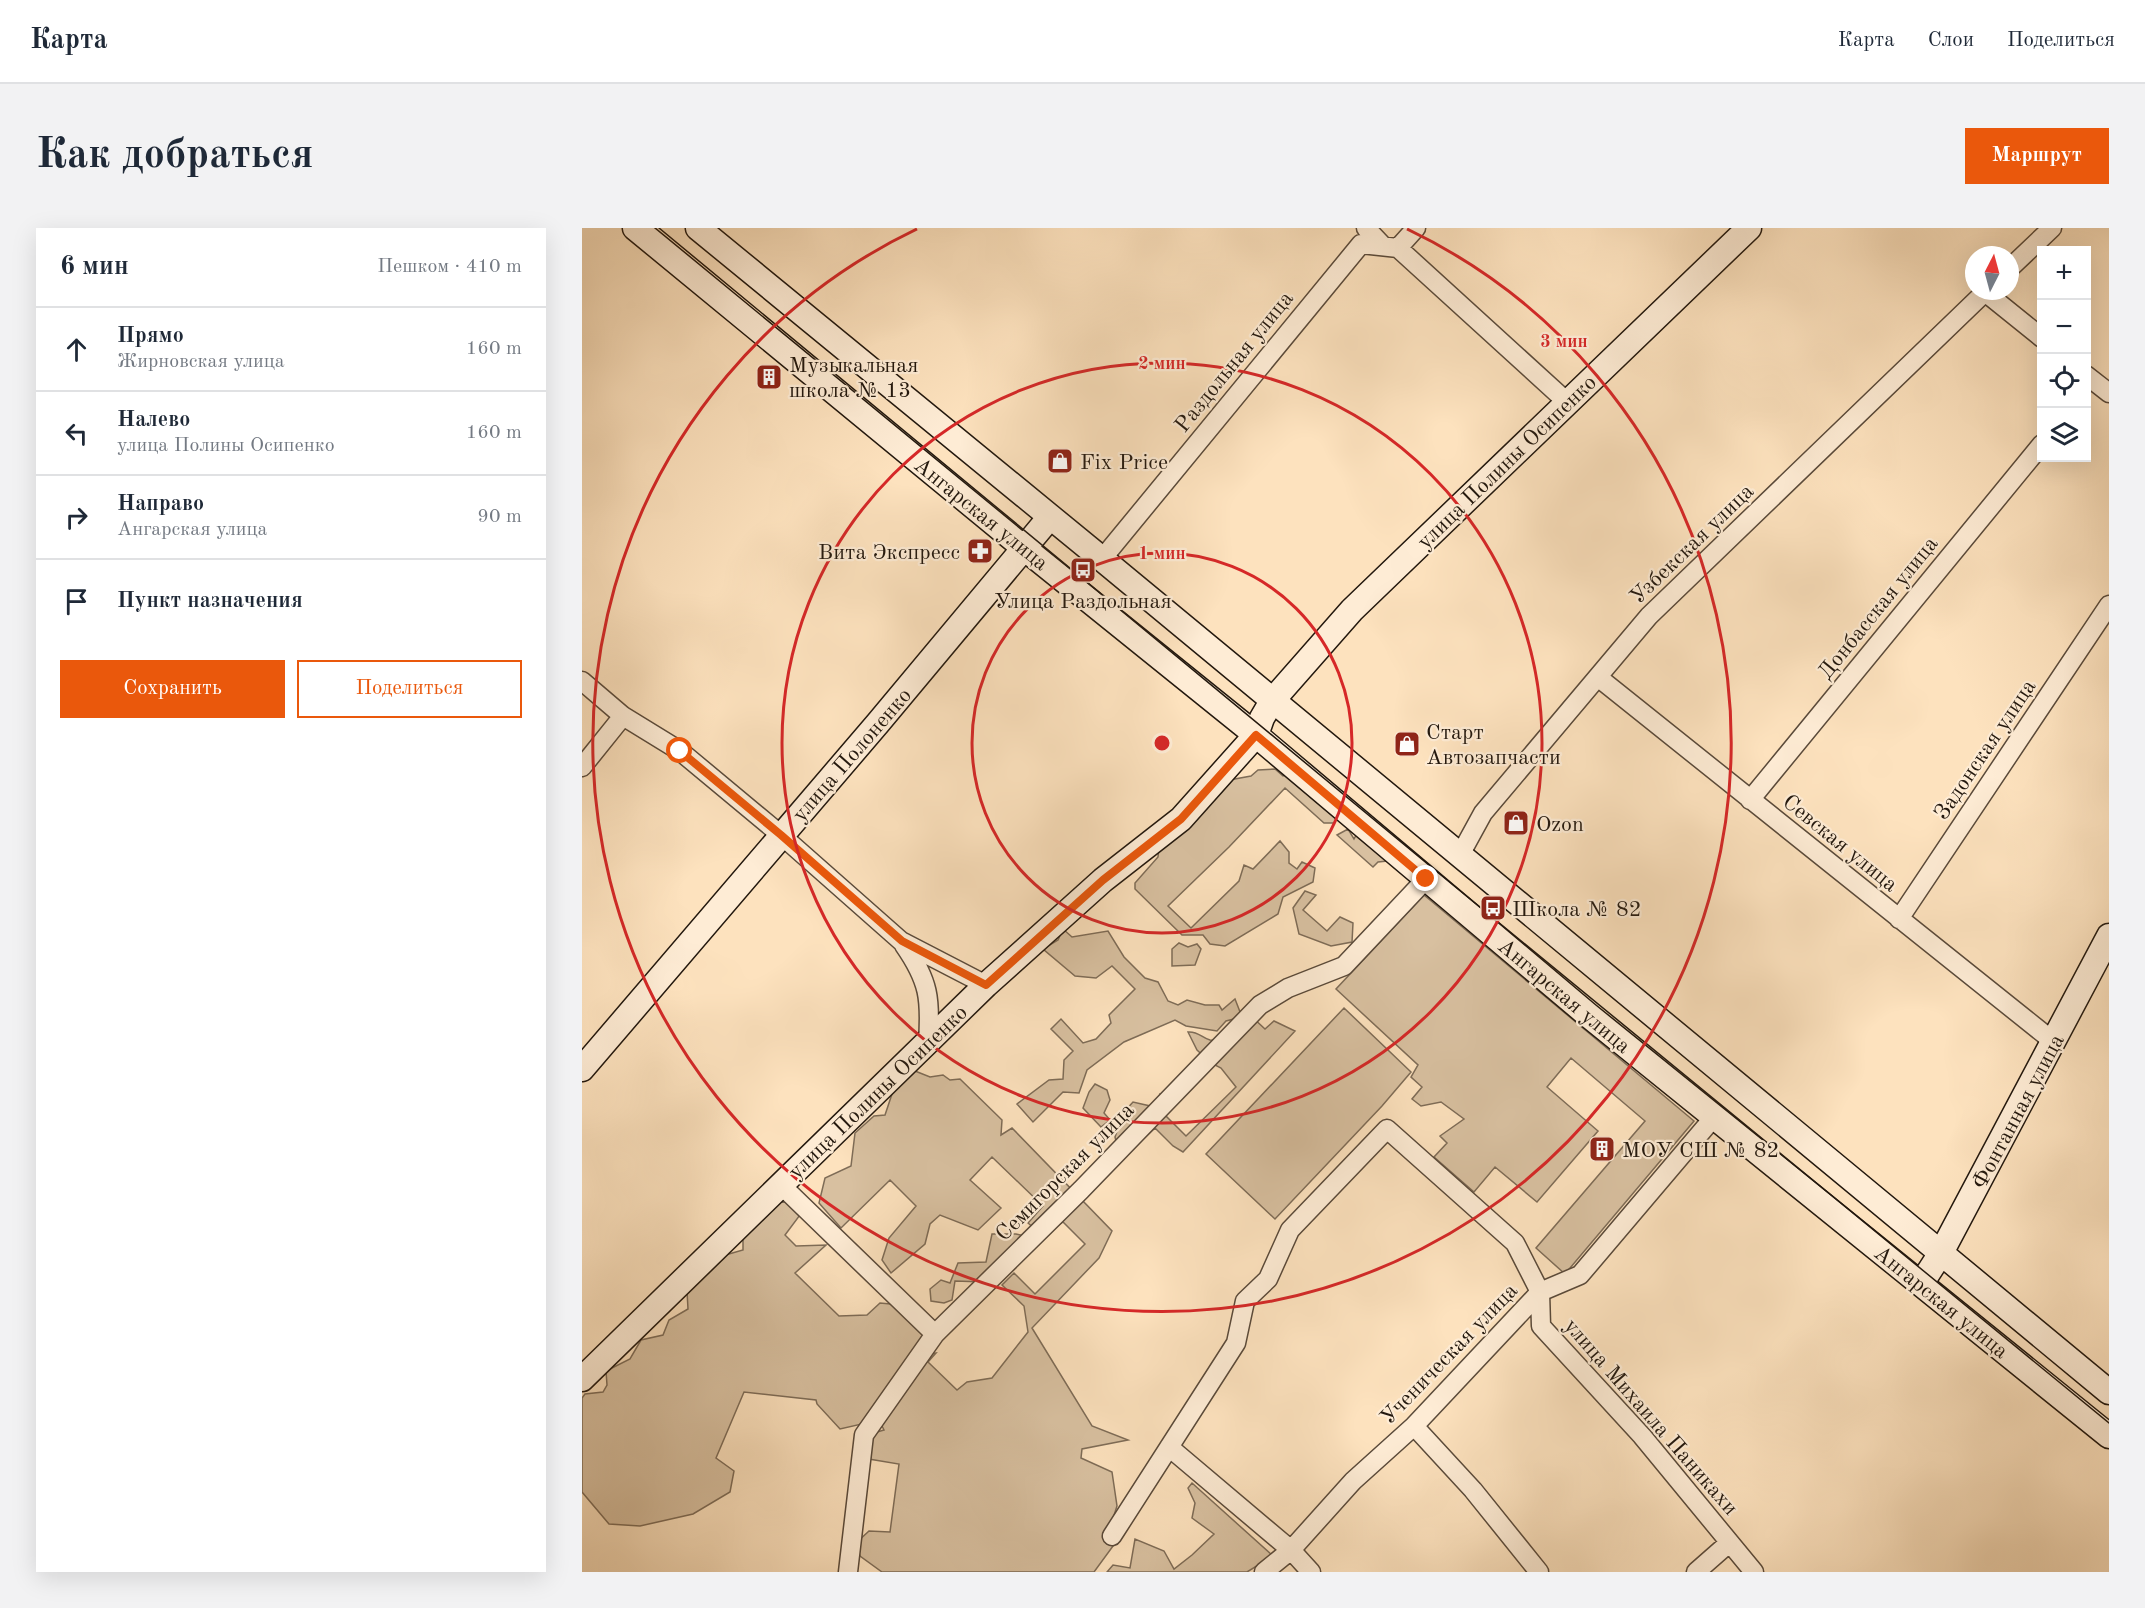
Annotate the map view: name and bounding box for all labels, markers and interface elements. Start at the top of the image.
text: Карта [30,27,108,55]
text: Карта [1838,30,1895,51]
text: Слои [1928,30,1974,51]
text: Поделиться [2007,30,2115,51]
button: Маршрут [1965,128,2109,184]
text: Как добраться [36,135,313,177]
north arrow [1965,246,2019,300]
map controls [2037,246,2091,462]
button: + [2037,246,2091,300]
text: 6 мин [60,254,129,280]
text: Пешком · 410 m [377,257,522,277]
street label: Раздольная улица [1171,288,1298,437]
button: − [2037,300,2091,354]
text: Прямо [117,325,184,347]
icon: ahead [60,333,93,366]
text: 3 мин [1540,333,1588,351]
text: 160 m [466,339,522,359]
text: Жирновская улица [117,352,285,372]
button: locate [2037,354,2091,408]
place label: Музыкальная школа № 13 [789,355,919,402]
text: 2 мин [1138,355,1186,373]
building icon: Музыкальная школа № 13 [754,362,784,392]
street label: улица Полины Осипенко [1414,371,1601,553]
button: layers [2037,408,2091,462]
text: Налево [117,409,190,431]
icon: left [60,417,93,450]
text: 160 m [466,423,522,443]
text: улица Полины Осипенко [117,436,335,456]
shop icon: Fix Price [1045,446,1075,476]
place label: Fix Price [1080,452,1168,474]
street label: Ангарская улица [910,454,1052,575]
street label: Узбекская улица [1627,480,1758,609]
text: Направо [117,493,204,515]
icon: right [60,501,93,534]
text: 90 m [477,507,522,527]
text: Ангарская улица [117,520,267,540]
street label: Донбасская улица [1815,533,1943,684]
pharmacy icon: Вита Экспресс [965,536,995,566]
place label: Вита Экспресс [818,542,960,564]
text: 1 мин [1138,545,1186,563]
bus stop icon: Улица Раздольная [1068,555,1098,585]
icon: arrive [60,585,93,618]
text: Пункт назначения [117,590,303,612]
place label: Улица Раздольная [994,591,1172,613]
button: Сохранить [60,660,285,718]
button: Поделиться [297,660,522,718]
street label: Задонская улица [1931,676,2041,824]
street label: улица Полоненко [789,684,916,826]
place label: Старт Автозапчасти [1426,722,1561,769]
shop icon: Старт Автозапчасти [1392,729,1422,759]
centre of rings [1152,733,1172,753]
route start [666,737,692,763]
street label: Севская улица [1778,791,1901,896]
shop icon: Ozon [1501,808,1531,838]
place label: Ozon [1536,814,1584,836]
route end [1412,865,1438,891]
bus stop icon: Школа № 82 [1478,893,1508,923]
place label: Школа № 82 [1512,899,1642,921]
street label: Ангарская улица [1493,935,1634,1058]
street label: улица Полины Осипенко [785,1001,972,1183]
street label: Фонтанная улица [1969,1031,2069,1193]
street label: Семигорская улица [992,1099,1139,1246]
building icon: МОУ СШ № 82 [1587,1134,1617,1164]
place label: МОУ СШ № 82 [1622,1140,1779,1162]
street label: Ангарская улица [1870,1242,2012,1363]
street label: Ученическая улица [1377,1280,1522,1429]
street label: улица Михаила Паникахи [1559,1315,1742,1520]

